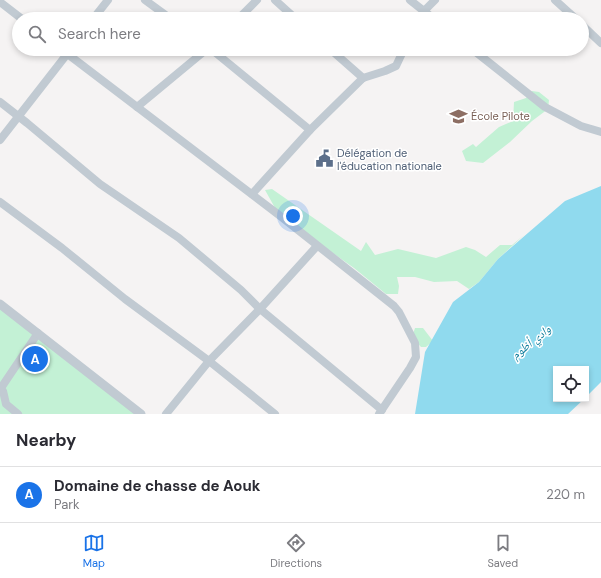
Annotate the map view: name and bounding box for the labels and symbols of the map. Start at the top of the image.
school or university icon: École Pilote [448,106,468,126]
place label: École Pilote [471,109,530,123]
place label: Délégation de l'éducation nationale [337,146,442,173]
public building icon: Délégation de l'éducation nationale [314,149,334,169]
your location [283,206,303,226]
water label: وادي أظوم [508,321,556,364]
pin: A [22,344,48,374]

